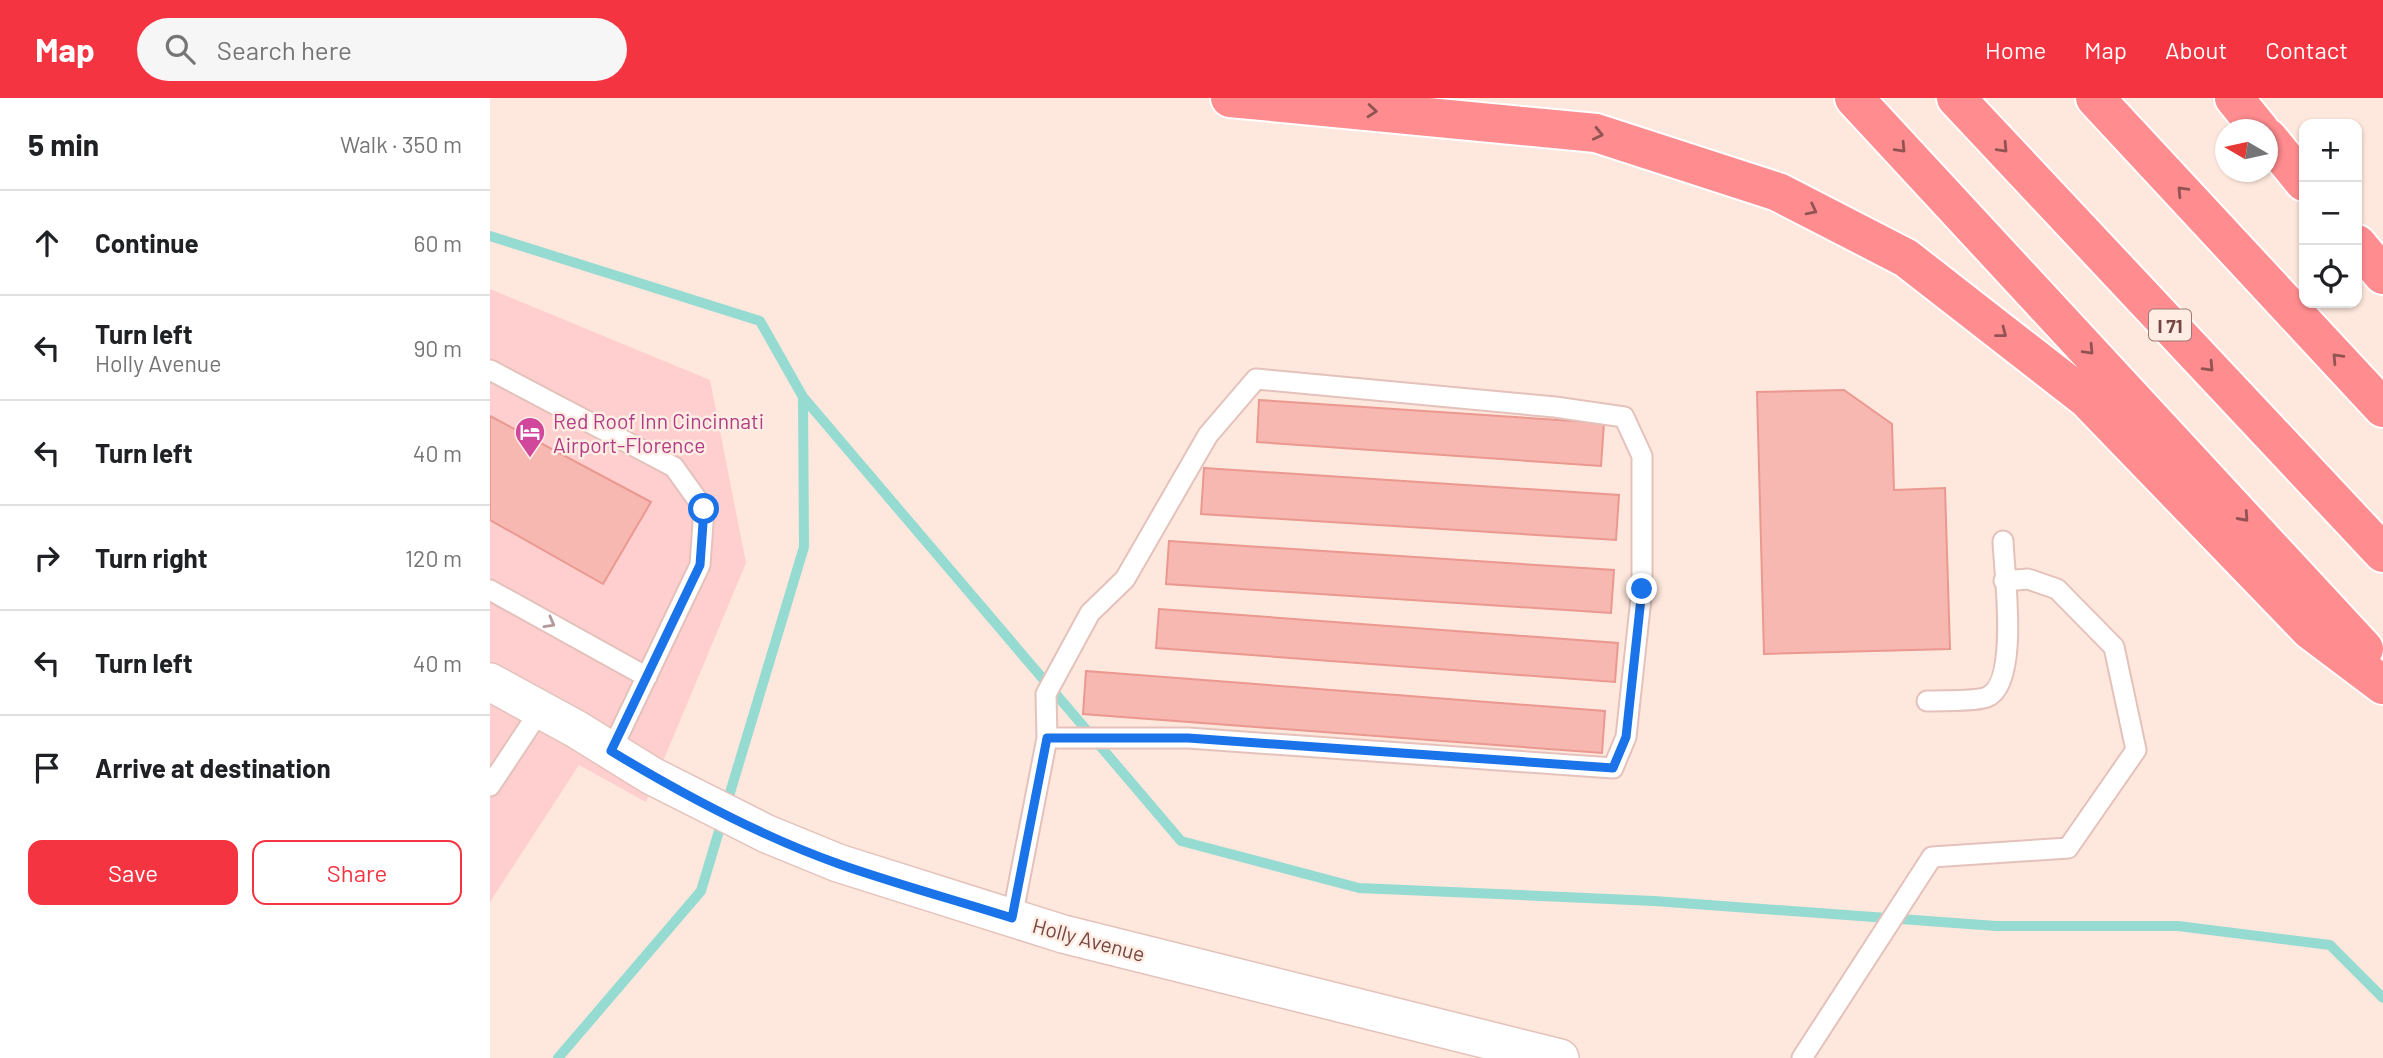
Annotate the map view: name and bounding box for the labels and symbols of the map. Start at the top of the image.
one-way arrow [1366,104,1377,119]
north arrow [2215,119,2278,182]
one-way arrow [1592,126,1604,141]
one-way arrow [1892,140,1905,153]
one-way arrow [1994,140,2007,153]
one-way arrow [2177,186,2190,199]
one-way arrow [1805,201,1817,215]
road number: I 71 [2149,310,2191,341]
one-way arrow [1994,324,2007,337]
one-way arrow [2081,342,2093,355]
one-way arrow [2332,353,2345,366]
one-way arrow [2200,359,2213,372]
place label: Red Roof Inn Cincinnati Airport-Florence [553,408,764,457]
hotel icon: Red Roof Inn Cincinnati Airport-Florence [513,415,547,459]
route start [688,493,719,524]
one-way arrow [2236,509,2248,522]
route end [1626,573,1657,604]
one-way arrow [542,615,555,628]
street label: Holly Avenue [1030,912,1148,966]

